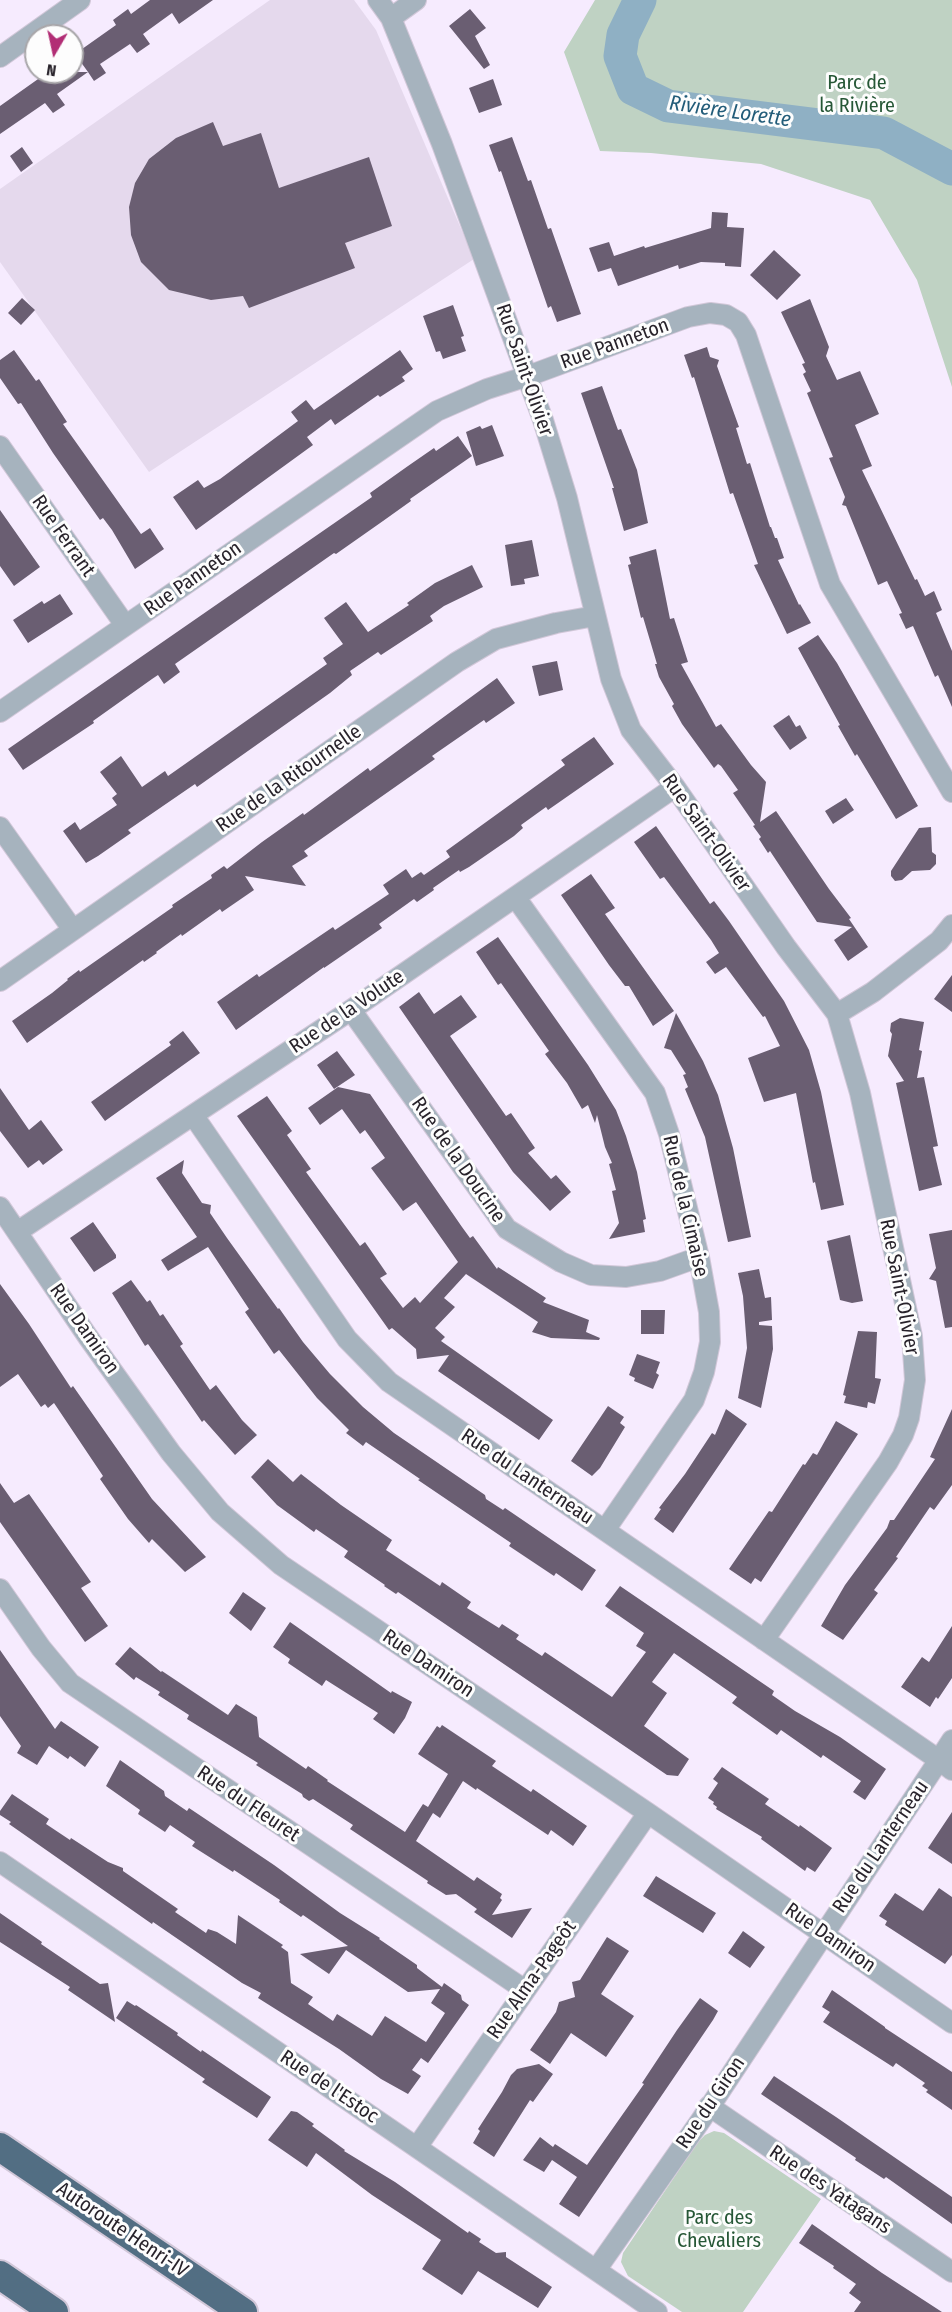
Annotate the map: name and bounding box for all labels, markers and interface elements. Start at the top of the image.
north arrow [24,24,84,84]
text: N [45,60,58,80]
park label: Parc de la Rivière [819,71,895,118]
water label: Rivière Lorette [668,91,792,133]
street label: Rue Saint-Olivier [490,301,558,439]
street label: Rue Panneton [558,313,672,375]
street label: Rue Ferrant [26,491,100,581]
street label: Rue Panneton [140,537,246,621]
street label: Rue de la Ritournelle [212,720,366,838]
street label: Rue Saint-Olivier [657,770,755,896]
street label: Rue de la Volute [285,965,409,1059]
street label: Rue de la Doucine [406,1093,510,1227]
street label: Rue de la Cimaise [657,1133,713,1279]
street label: Rue Saint-Olivier [874,1217,924,1357]
street label: Rue Damiron [44,1279,124,1379]
street label: Rue du Lanterneau [456,1424,598,1530]
street label: Rue Damiron [378,1625,478,1703]
street label: Rue du Fleuret [192,1761,304,1847]
street label: Rue du Lanterneau [828,1776,934,1918]
street label: Rue Damiron [780,1898,880,1978]
street label: Rue Alma-Pageôt [482,1916,582,2044]
street label: Rue de l'Estoc [275,2045,383,2129]
street label: Rue du Giron [671,2052,751,2154]
street label: Rue des Yatagans [764,2140,896,2240]
street label: Autoroute Henri-IV [52,2177,192,2283]
park label: Parc des Chevaliers [677,2206,761,2253]

